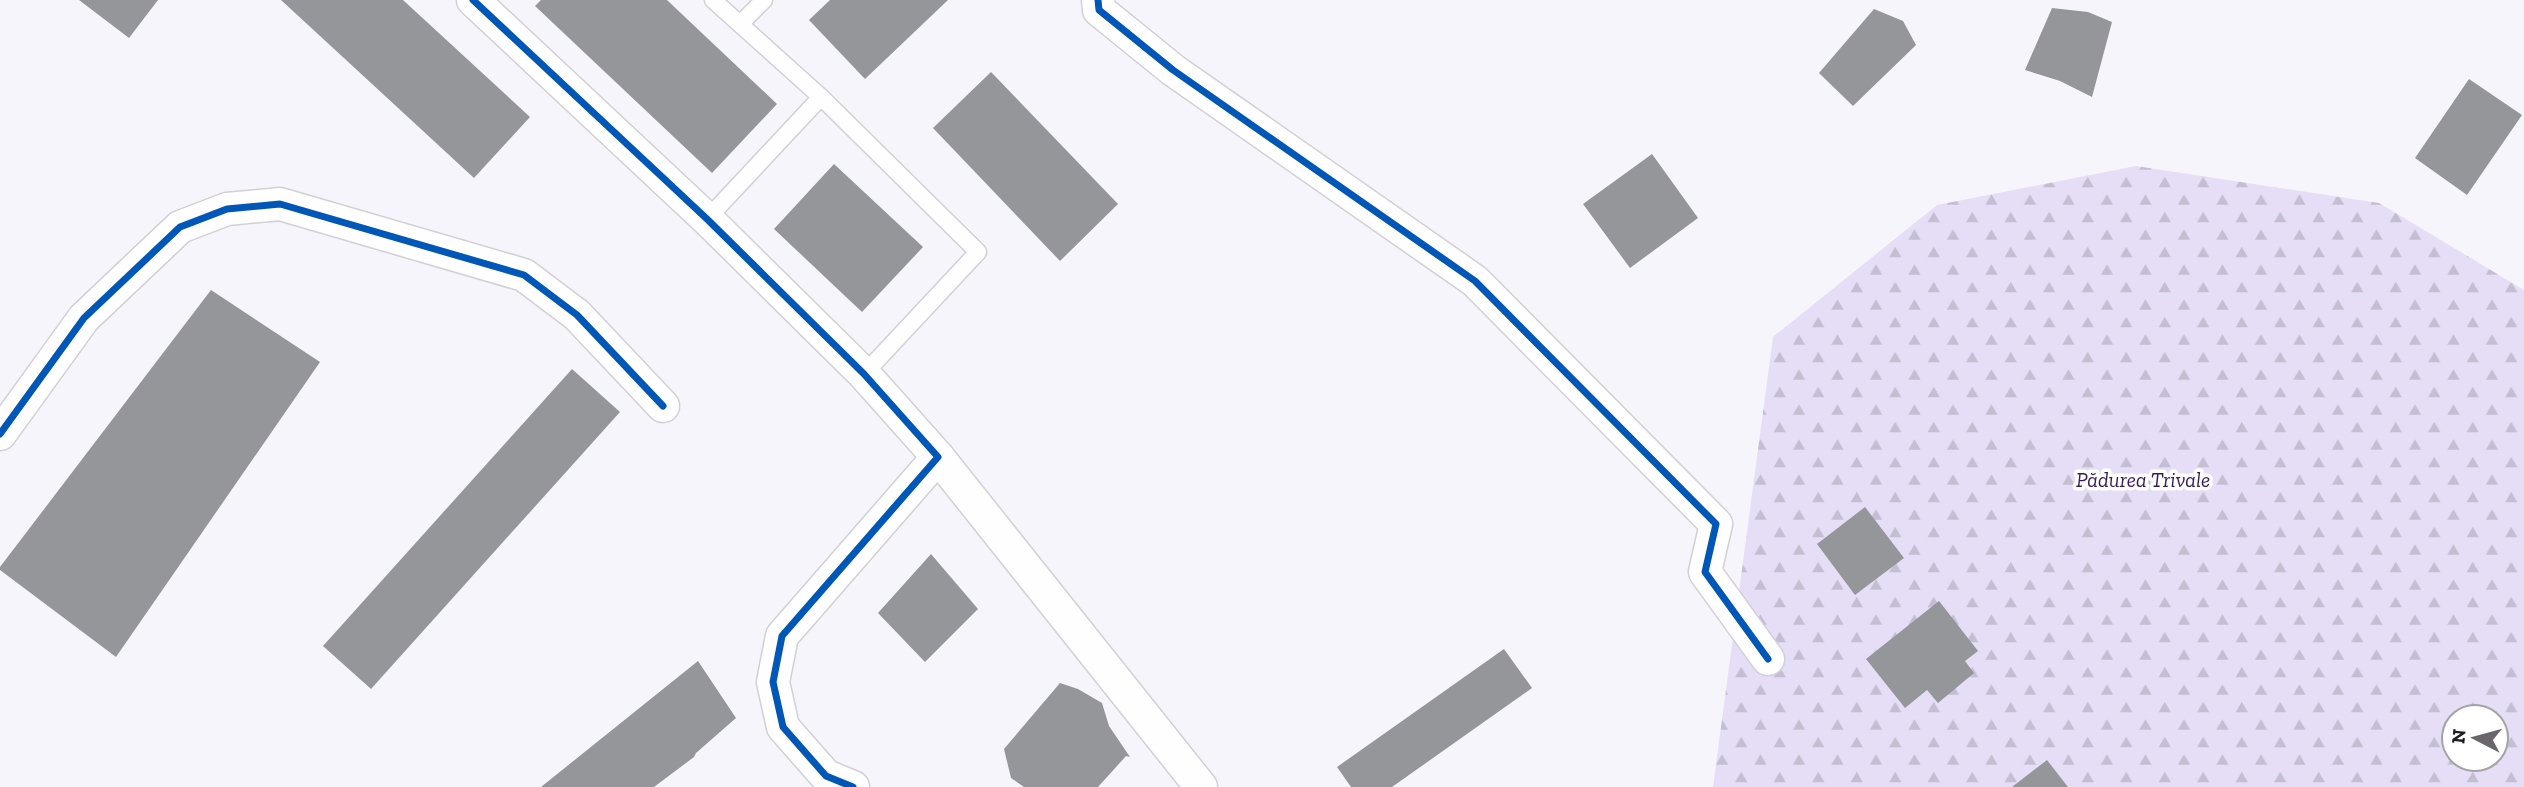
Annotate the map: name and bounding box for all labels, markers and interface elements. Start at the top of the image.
park label: Pădurea Trivale [2076,467,2210,492]
north arrow [2440,703,2510,773]
text: N [2446,728,2471,745]

